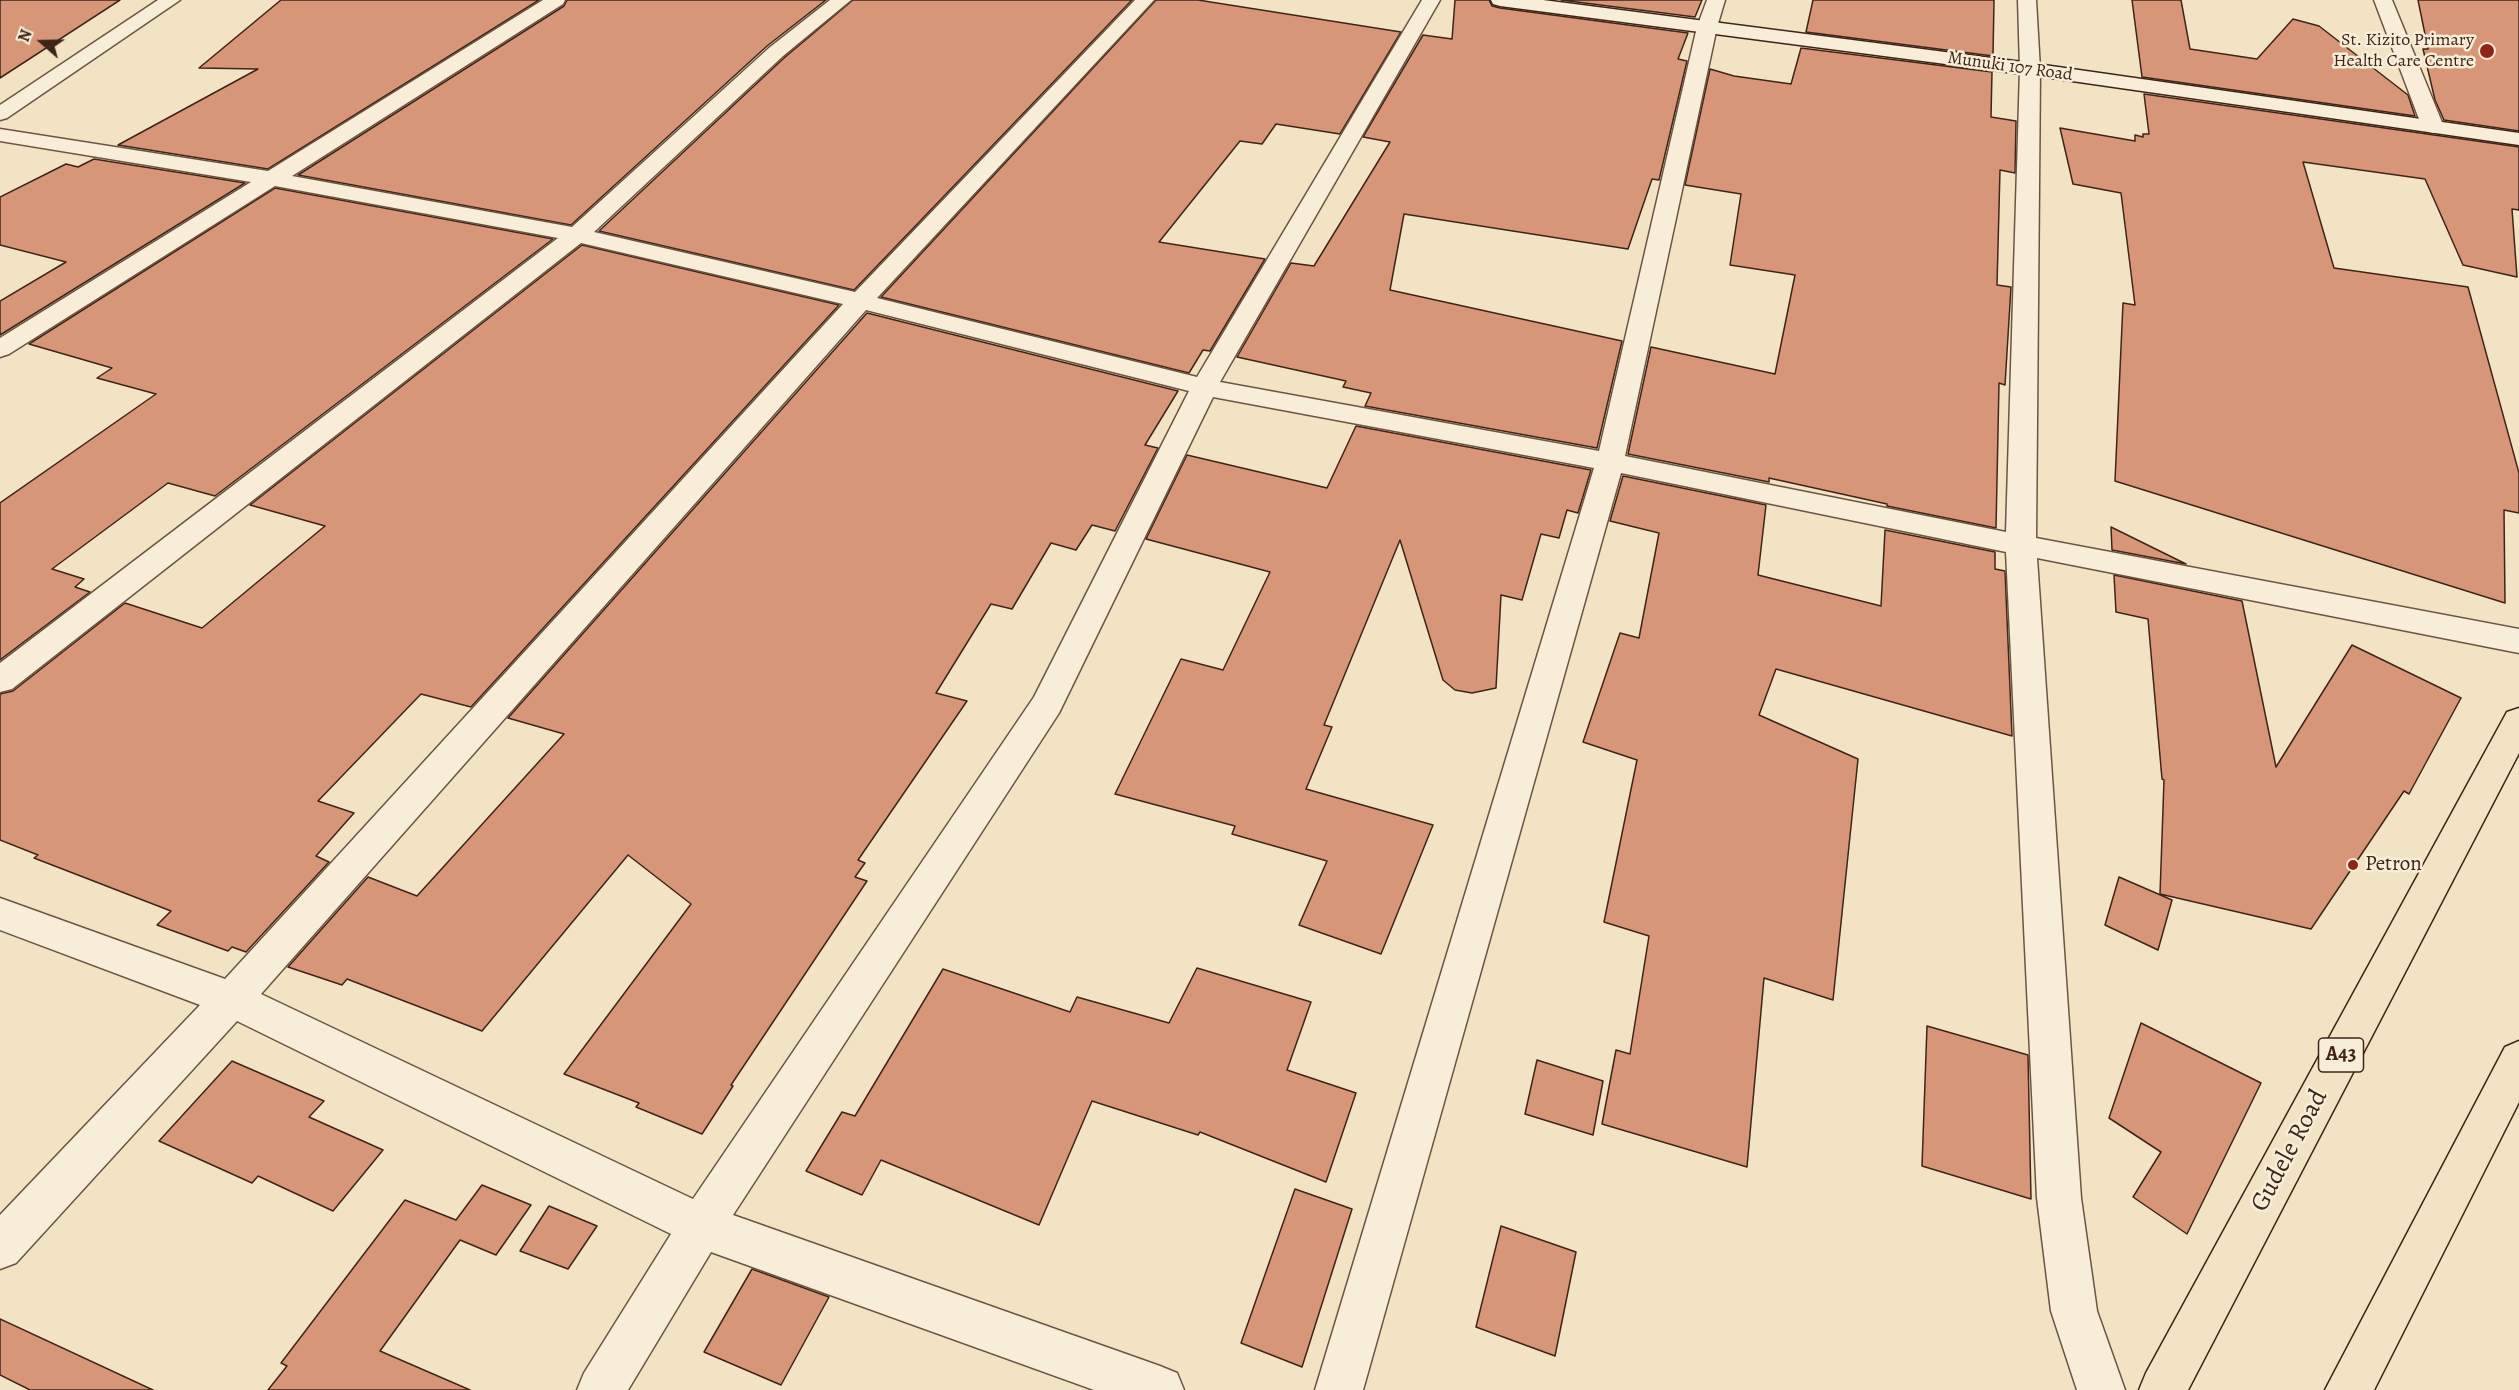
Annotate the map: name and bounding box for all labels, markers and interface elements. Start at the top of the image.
north arrow [12,12,72,72]
text: N [13,27,37,45]
place label: St. Kizito Primary Health Care Centre [2333,30,2474,72]
marker: St. Kizito Primary Health Care Centre [2478,42,2496,60]
street label: Munuki 107 Road [1946,48,2074,86]
place label: Petron [2365,852,2422,878]
marker: Petron [2346,858,2360,872]
road number: A43 [2318,1038,2364,1072]
street label: Gudele Road [2245,1085,2335,1217]

